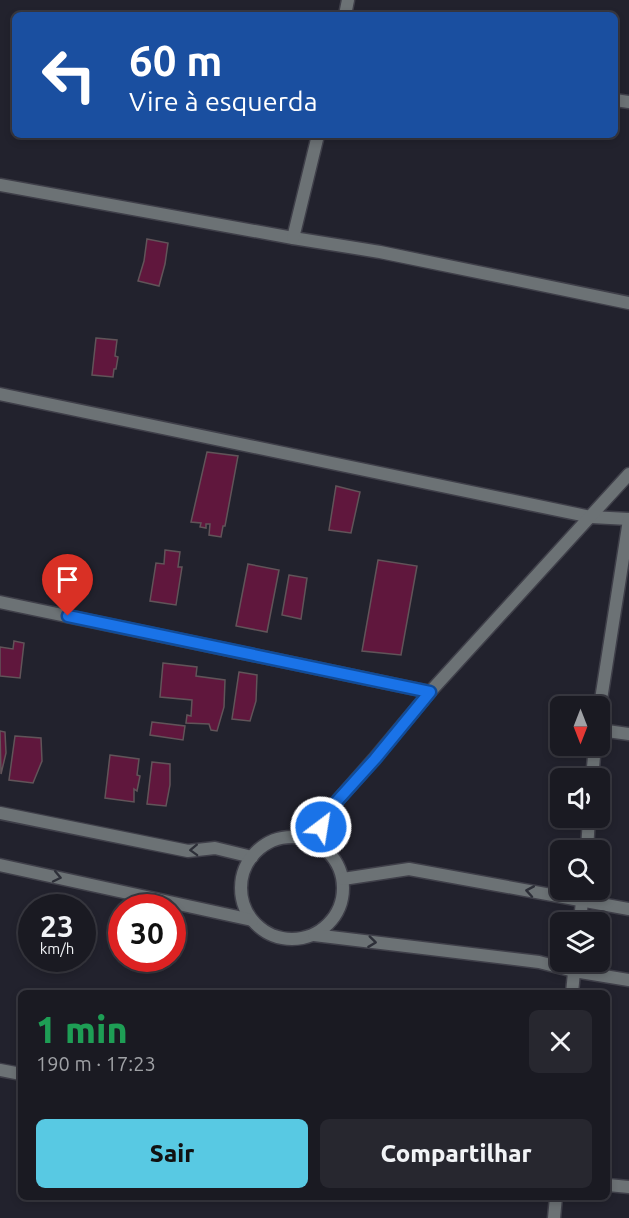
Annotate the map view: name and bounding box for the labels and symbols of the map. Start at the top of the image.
pin [42,554,93,616]
north arrow [550,696,610,756]
position arrow [289,795,353,859]
one-way arrow [190,843,199,856]
one-way arrow [52,870,62,883]
one-way arrow [526,885,536,898]
speed limit sign: 30 [108,894,186,972]
one-way arrow [367,935,376,948]

